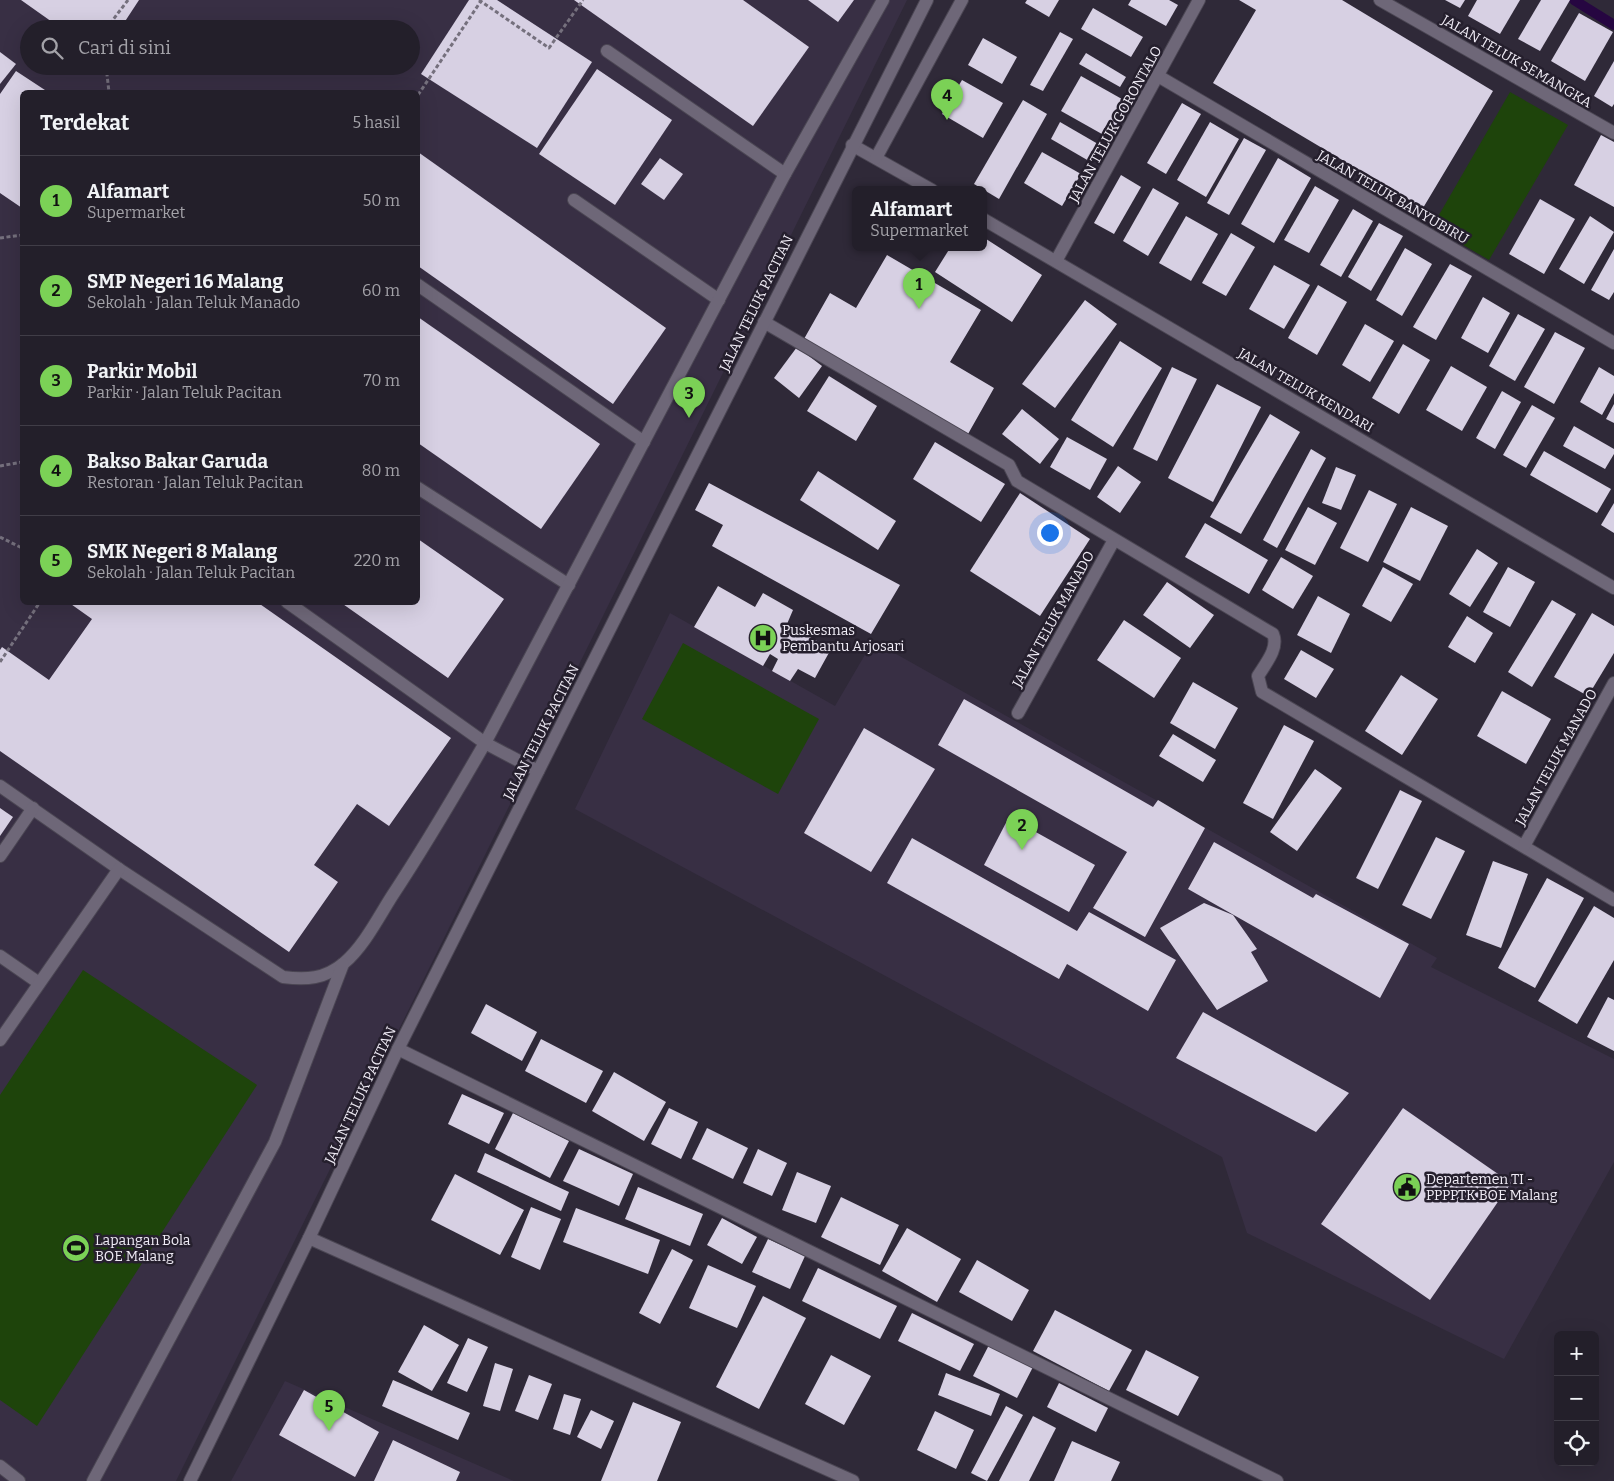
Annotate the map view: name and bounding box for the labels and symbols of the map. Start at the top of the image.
street label: JALAN TELUK SEMANGKA [1438,11,1595,111]
street label: JALAN TELUK GORONTALO [1065,43,1166,206]
pin: 4 [931,79,963,120]
street label: JALAN TELUK BANYUBIRU [1313,147,1472,248]
street label: JALAN TELUK PACITAN [716,232,797,375]
pin: 1 [903,268,935,309]
street label: JALAN TELUK KENDARI [1234,344,1377,436]
pin: 3 [673,377,705,418]
your location [1037,520,1063,546]
street label: JALAN TELUK MANADO [1008,548,1098,691]
place label: Puskesmas Pembantu Arjosari [782,622,905,655]
hospital icon: Puskesmas Pembantu Arjosari [748,623,778,653]
street label: JALAN TELUK PACITAN [499,662,583,804]
street label: JALAN TELUK MANADO [1511,686,1601,829]
pin: 2 [1006,809,1038,850]
street label: JALAN TELUK PACITAN [321,1024,400,1167]
place label: Departemen TI - PPPPTK BOE Malang [1426,1171,1558,1204]
public building icon: Departemen TI - PPPPTK BOE Malang [1392,1172,1422,1202]
place label: Lapangan Bola BOE Malang [95,1232,191,1265]
sports icon: Lapangan Bola BOE Malang [61,1233,91,1263]
pin: 5 [313,1390,345,1431]

